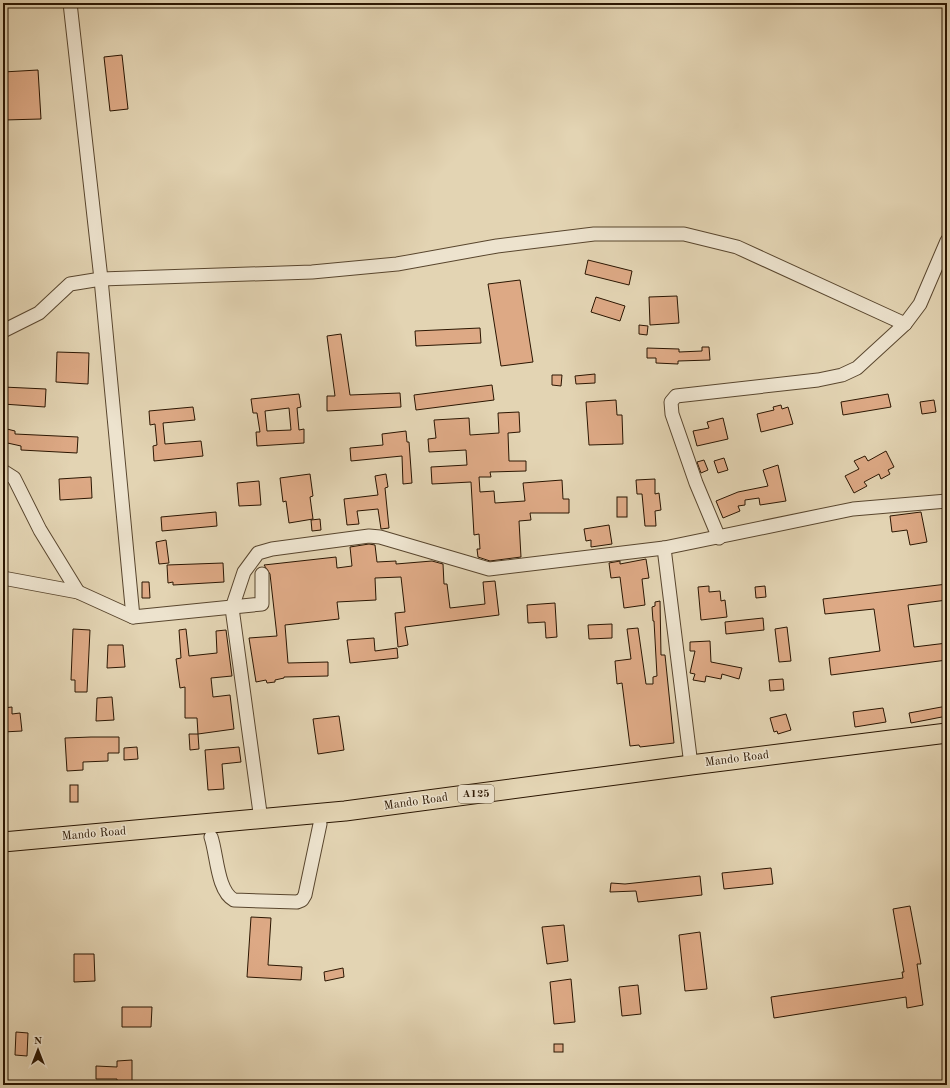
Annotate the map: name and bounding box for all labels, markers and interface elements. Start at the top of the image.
street label: Mando Road [704,749,770,769]
road number: A125 [458,785,494,803]
street label: Mando Road [383,792,449,812]
street label: Mando Road [61,825,127,843]
north arrow [18,1030,58,1070]
text: N [34,1036,43,1047]

